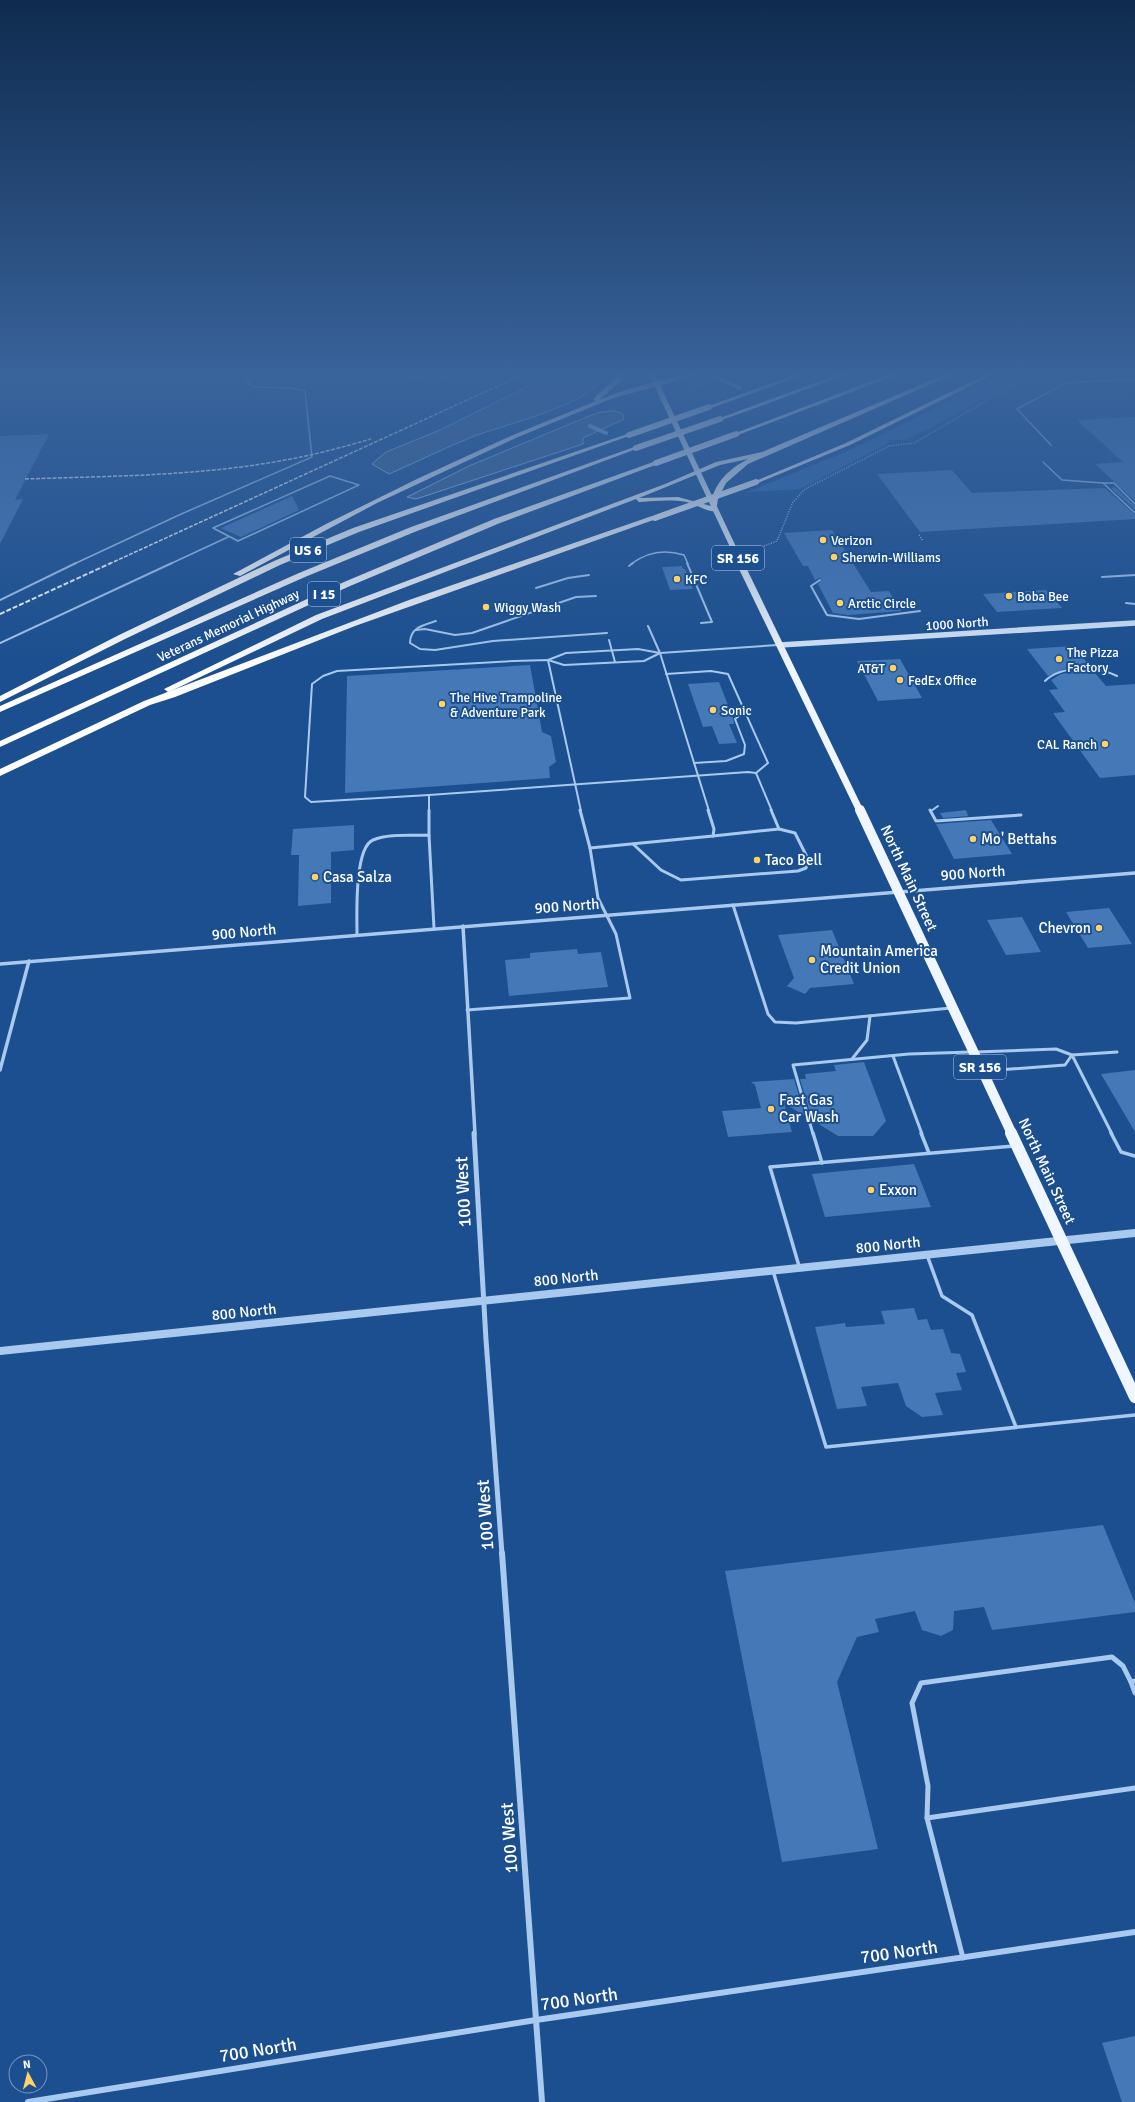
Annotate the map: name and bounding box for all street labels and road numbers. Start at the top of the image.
road number: US 6 [290,538,326,562]
road number: SR 156 [712,546,764,570]
road number: I 15 [308,582,340,606]
street label: Veterans Memorial Highway [155,586,302,666]
street label: 1000 North [925,614,989,634]
street label: North Main Street [877,822,941,934]
street label: 900 North [940,862,1006,884]
street label: 900 North [534,895,600,917]
street label: 900 North [211,920,277,944]
road number: SR 156 [954,1055,1006,1079]
street label: North Main Street [1015,1115,1079,1227]
street label: 100 West [450,1156,476,1228]
street label: 800 North [855,1233,921,1257]
street label: 800 North [533,1266,599,1290]
street label: 800 North [211,1300,277,1324]
street label: 100 West [472,1479,498,1551]
street label: 100 West [496,1802,522,1874]
street label: 700 North [859,1936,939,1968]
street label: 700 North [539,1983,619,2015]
street label: 700 North [218,2033,298,2067]

